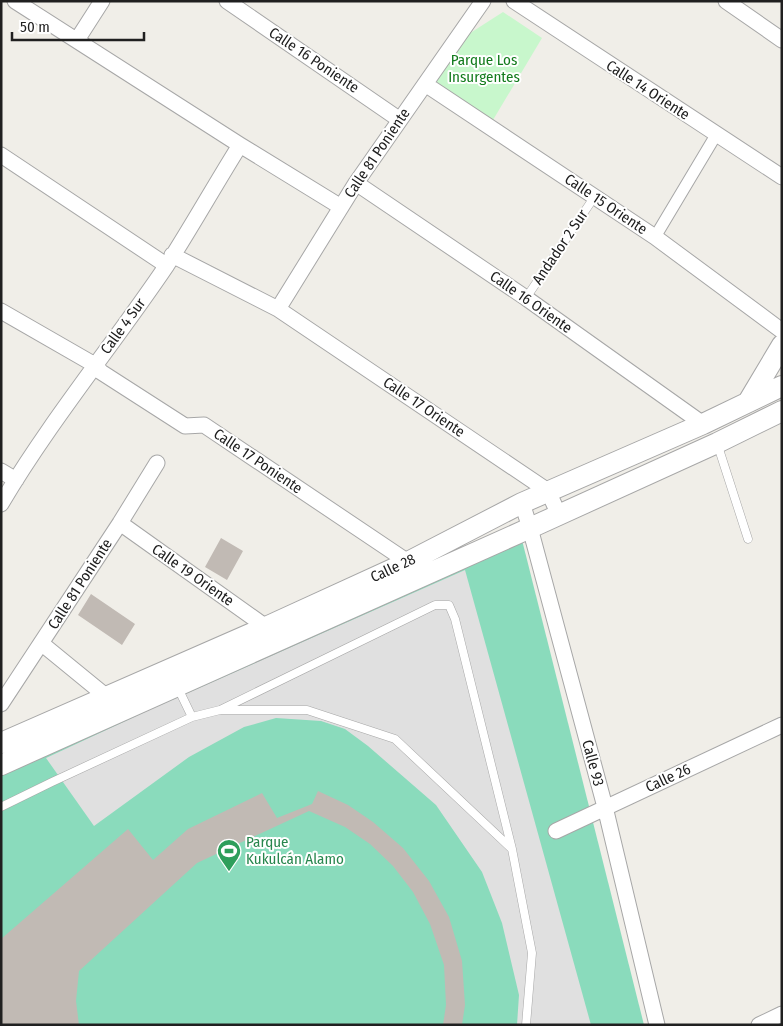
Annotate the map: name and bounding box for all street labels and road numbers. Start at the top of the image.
street label: Calle 16 Poniente [266,23,362,97]
street label: Calle 14 Oriente [603,56,693,124]
street label: Calle 81 Poniente [340,105,414,201]
street label: Calle 15 Oriente [561,170,651,238]
street label: Andador 2 Sur [528,205,592,288]
street label: Calle 16 Oriente [486,267,576,337]
street label: Calle 4 Sur [97,294,150,357]
street label: Calle 17 Oriente [380,373,468,441]
street label: Calle 17 Poniente [210,425,306,497]
street label: Calle 81 Poniente [44,535,116,633]
street label: Calle 19 Oriente [149,540,237,610]
street label: Calle 28 [368,550,418,586]
street label: Calle 93 [578,738,608,788]
street label: Calle 26 [643,760,693,796]

